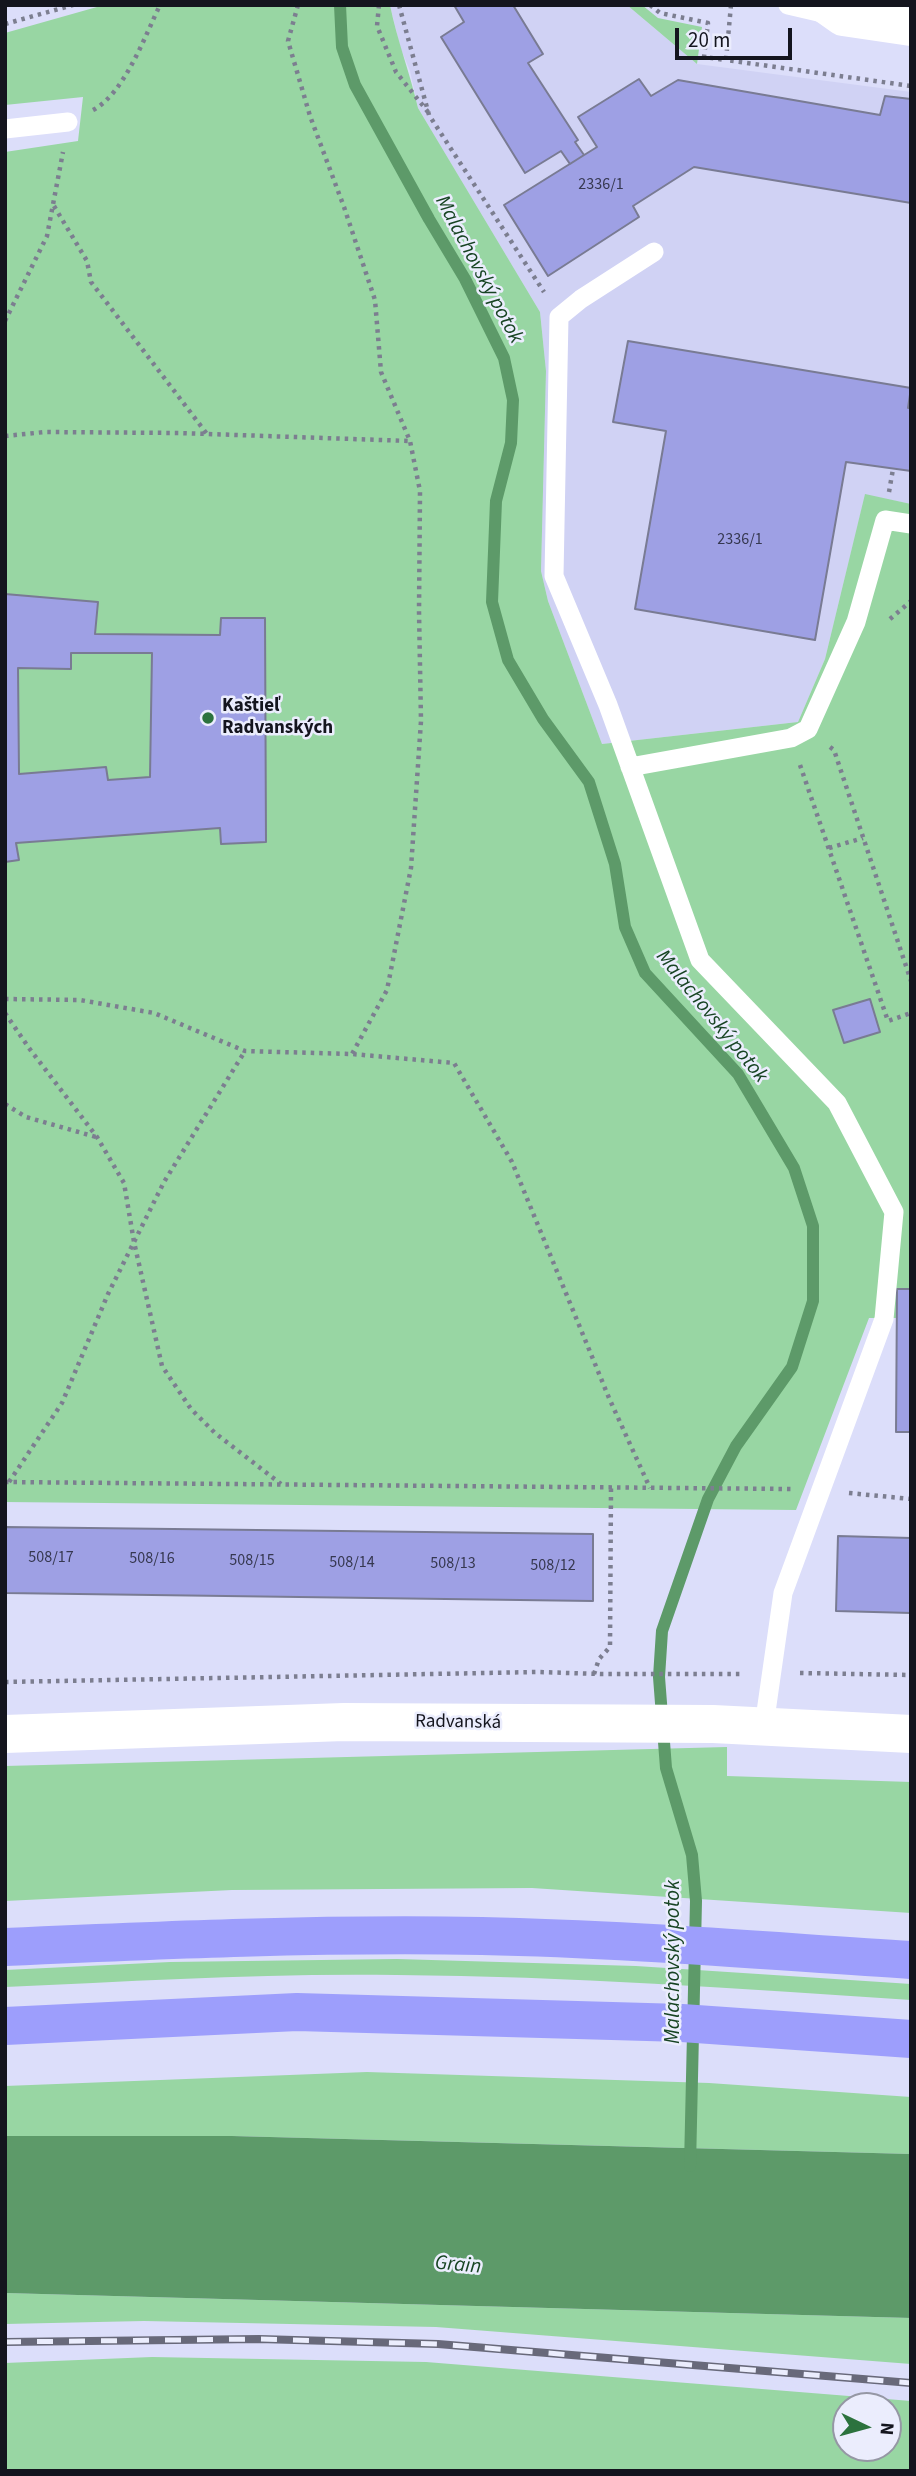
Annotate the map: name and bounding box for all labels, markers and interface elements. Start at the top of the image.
scale bar [678,14,795,58]
text: 20 m [688,25,730,55]
house number: 2336/1 [578,175,624,195]
water label: Malachovský potok [428,192,528,348]
house number: 2336/1 [717,530,763,550]
place label: Kaštieľ Radvanských [222,696,333,740]
marker: Kaštieľ Radvanských [200,710,216,726]
water label: Malachovský potok [650,945,772,1089]
house number: 508/17 [28,1548,74,1568]
house number: 508/16 [129,1549,175,1569]
house number: 508/15 [229,1551,275,1571]
house number: 508/14 [329,1553,375,1573]
house number: 508/13 [430,1554,476,1574]
house number: 508/12 [530,1556,576,1576]
street label: Radvanská [415,1711,501,1735]
water label: Malachovský potok [661,1880,687,2044]
water label: Grain [434,2251,482,2281]
north arrow [832,2392,902,2462]
text: N [872,2421,900,2436]

